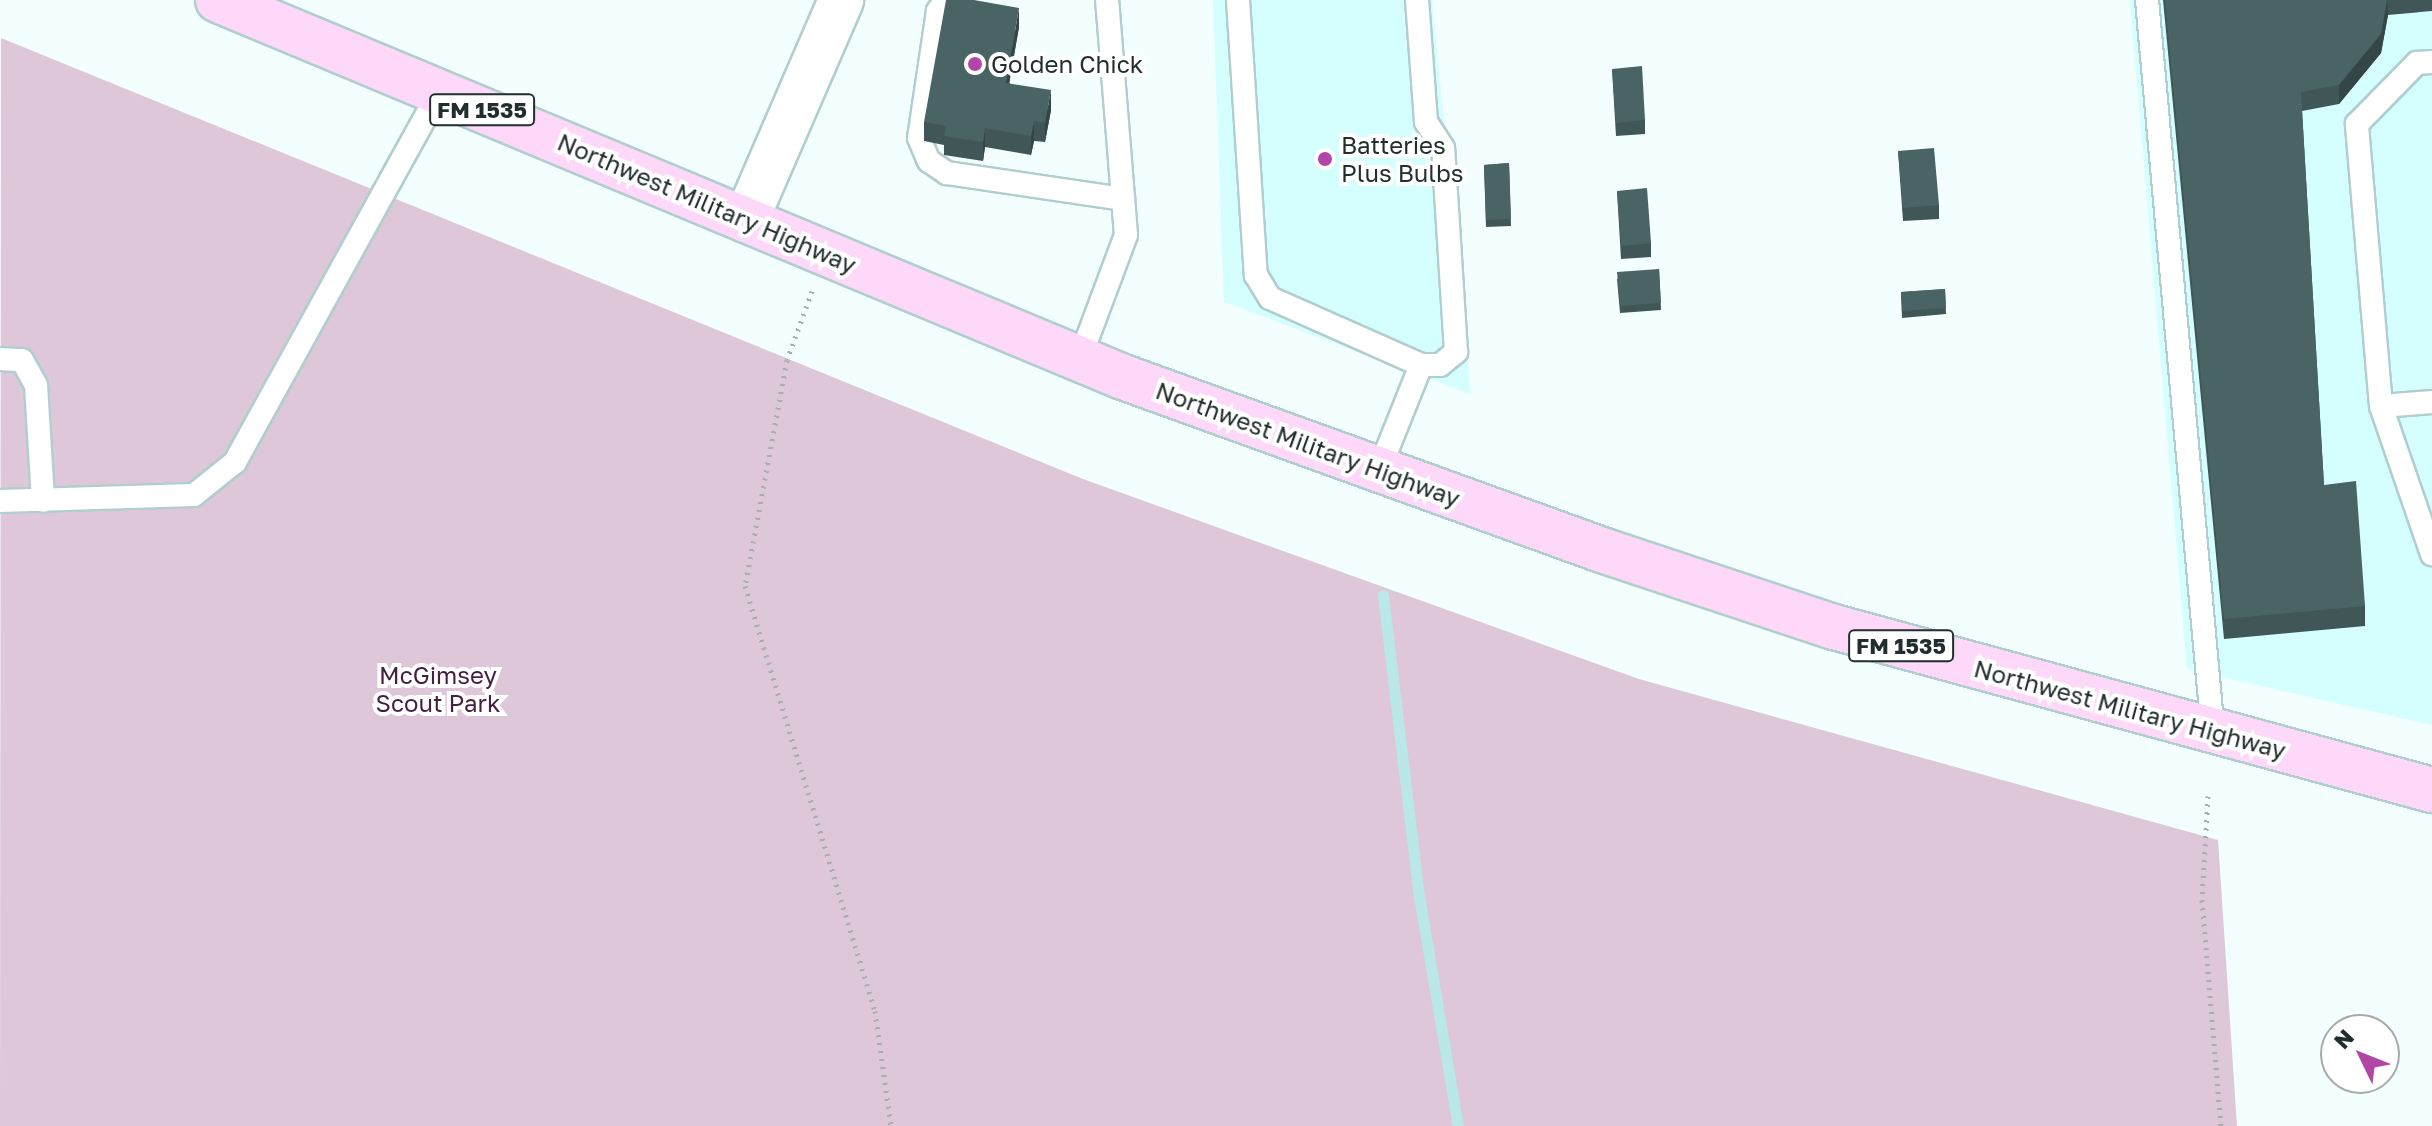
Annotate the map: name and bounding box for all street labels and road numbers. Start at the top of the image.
road number: FM 1535 [428,92,536,128]
street label: Northwest Military Highway [553,127,861,279]
street label: Northwest Military Highway [1152,376,1464,512]
road number: FM 1535 [1847,628,1955,664]
street label: Northwest Military Highway [1971,654,2289,764]

